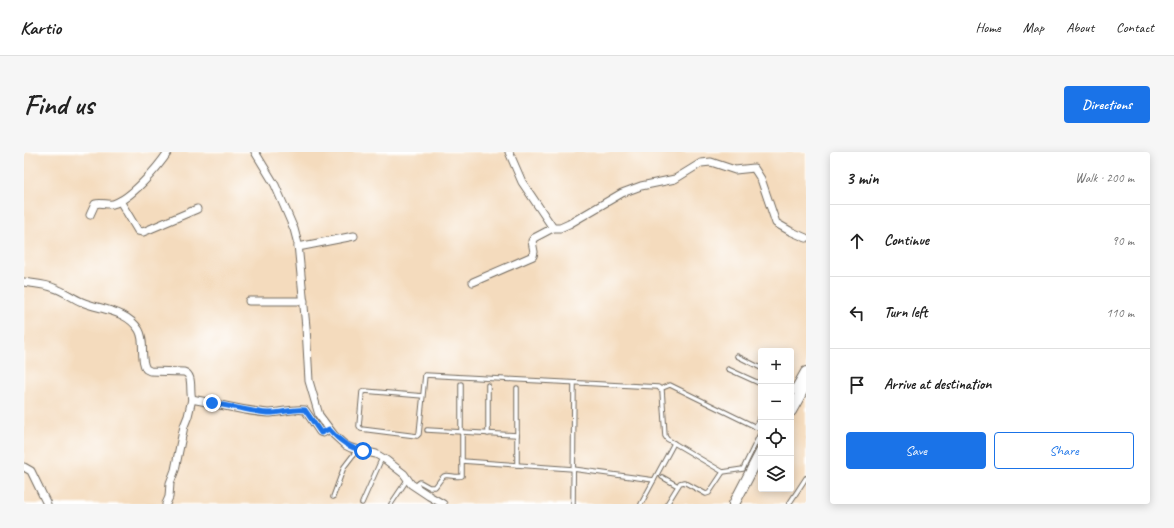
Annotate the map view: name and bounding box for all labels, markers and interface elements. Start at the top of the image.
text: Kartio [20,16,61,40]
text: Home [975,19,1001,36]
text: Map [1023,19,1044,36]
text: About [1066,19,1094,36]
text: Contact [1116,19,1154,36]
button: Directions [1064,86,1150,123]
text: Find us [24,87,94,122]
text: 3 min [846,168,879,189]
text: Walk · 200 m [1075,170,1134,186]
icon: ahead [846,230,868,252]
text: Continue [884,231,929,250]
text: 90 m [1112,233,1134,249]
icon: left [846,302,868,324]
text: Turn left [884,303,927,322]
text: 110 m [1106,305,1134,321]
map controls [758,348,794,492]
button: + [758,348,794,384]
icon: arrive [846,374,868,396]
text: Arrive at destination [884,375,991,394]
button: − [758,384,794,420]
route end [203,394,221,412]
button: locate [758,420,794,456]
button: Save [846,432,986,469]
button: Share [994,432,1134,469]
route start [354,442,372,460]
button: layers [758,456,794,492]

